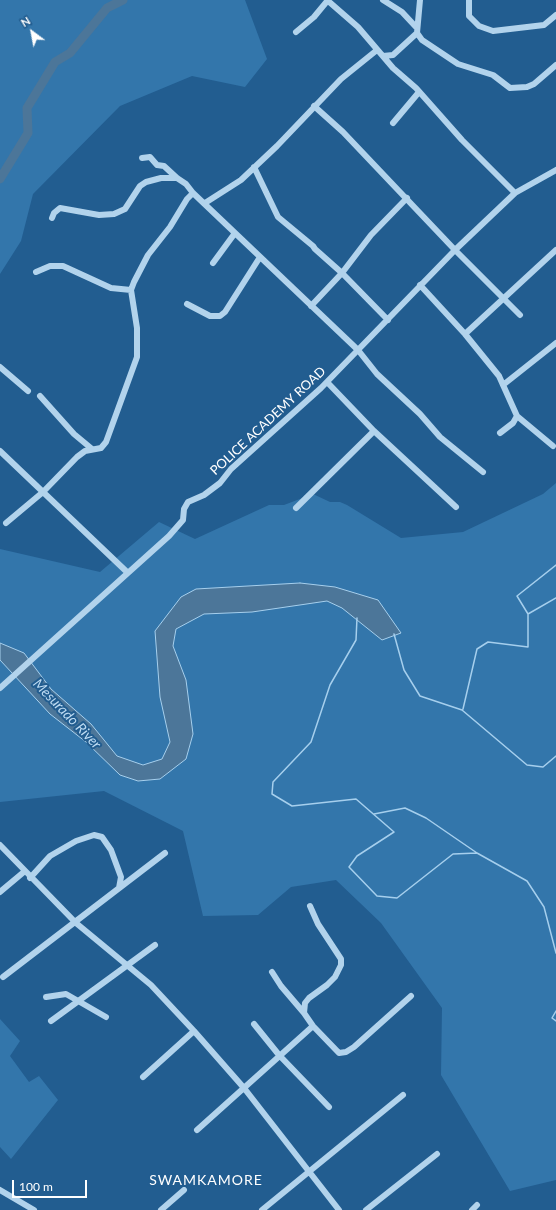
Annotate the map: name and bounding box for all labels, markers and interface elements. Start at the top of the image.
north arrow [12,12,52,52]
text: N [18,14,32,29]
street label: POLICE ACADEMY ROAD [207,363,329,479]
water label: Mesurado River [30,676,104,752]
scale bar [14,1172,89,1198]
district label: SWAMKAMORE [149,1172,263,1188]
text: 100 m [19,1179,53,1194]

